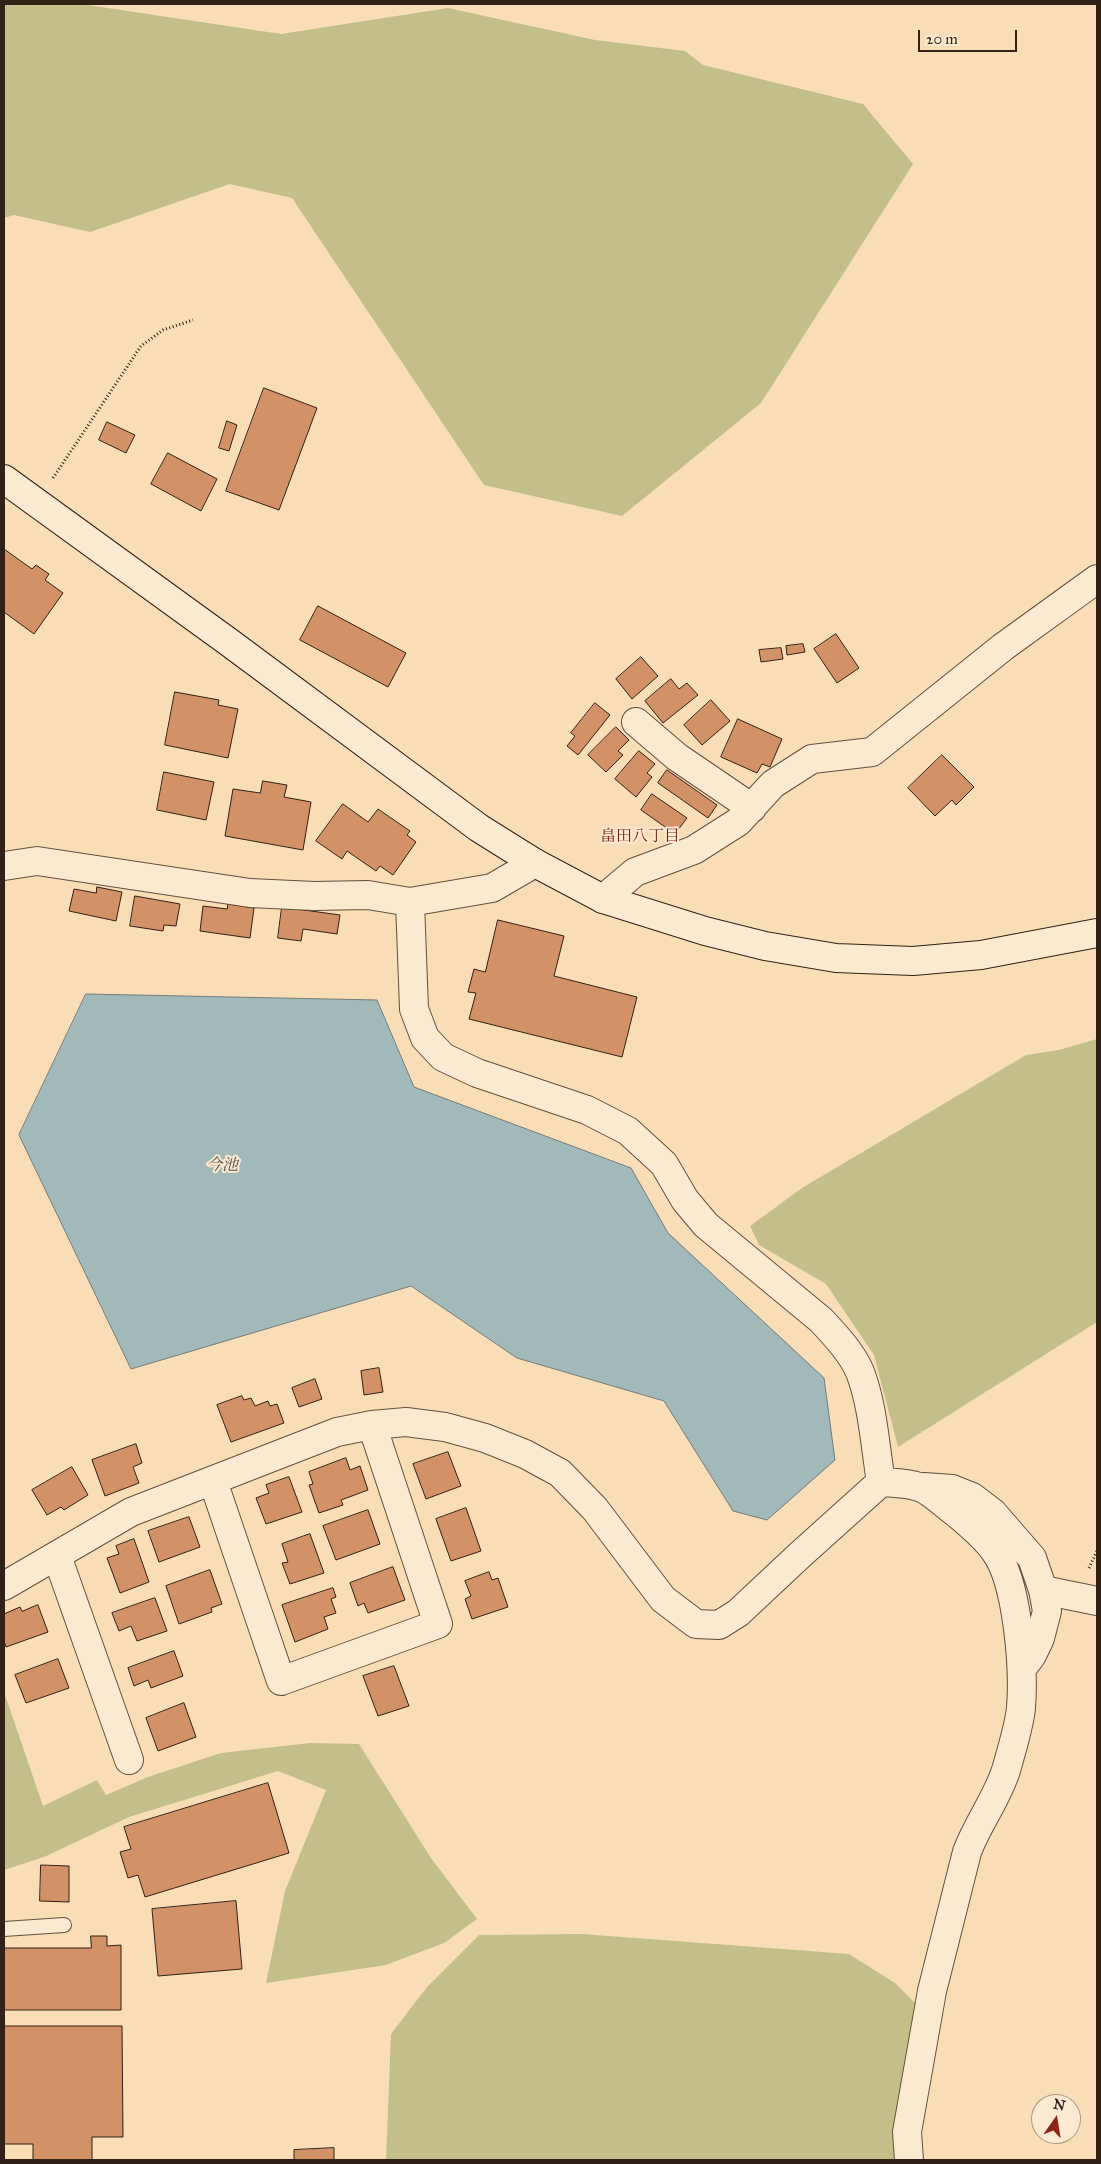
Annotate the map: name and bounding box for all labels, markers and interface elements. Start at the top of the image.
scale bar [921,20,1020,52]
text: 20 m [926,30,958,48]
district label: 畠田八丁目 [600,827,680,847]
water label: 今池 [206,1156,238,1176]
north arrow [1031,2094,1081,2144]
text: N [1052,2095,1067,2114]

